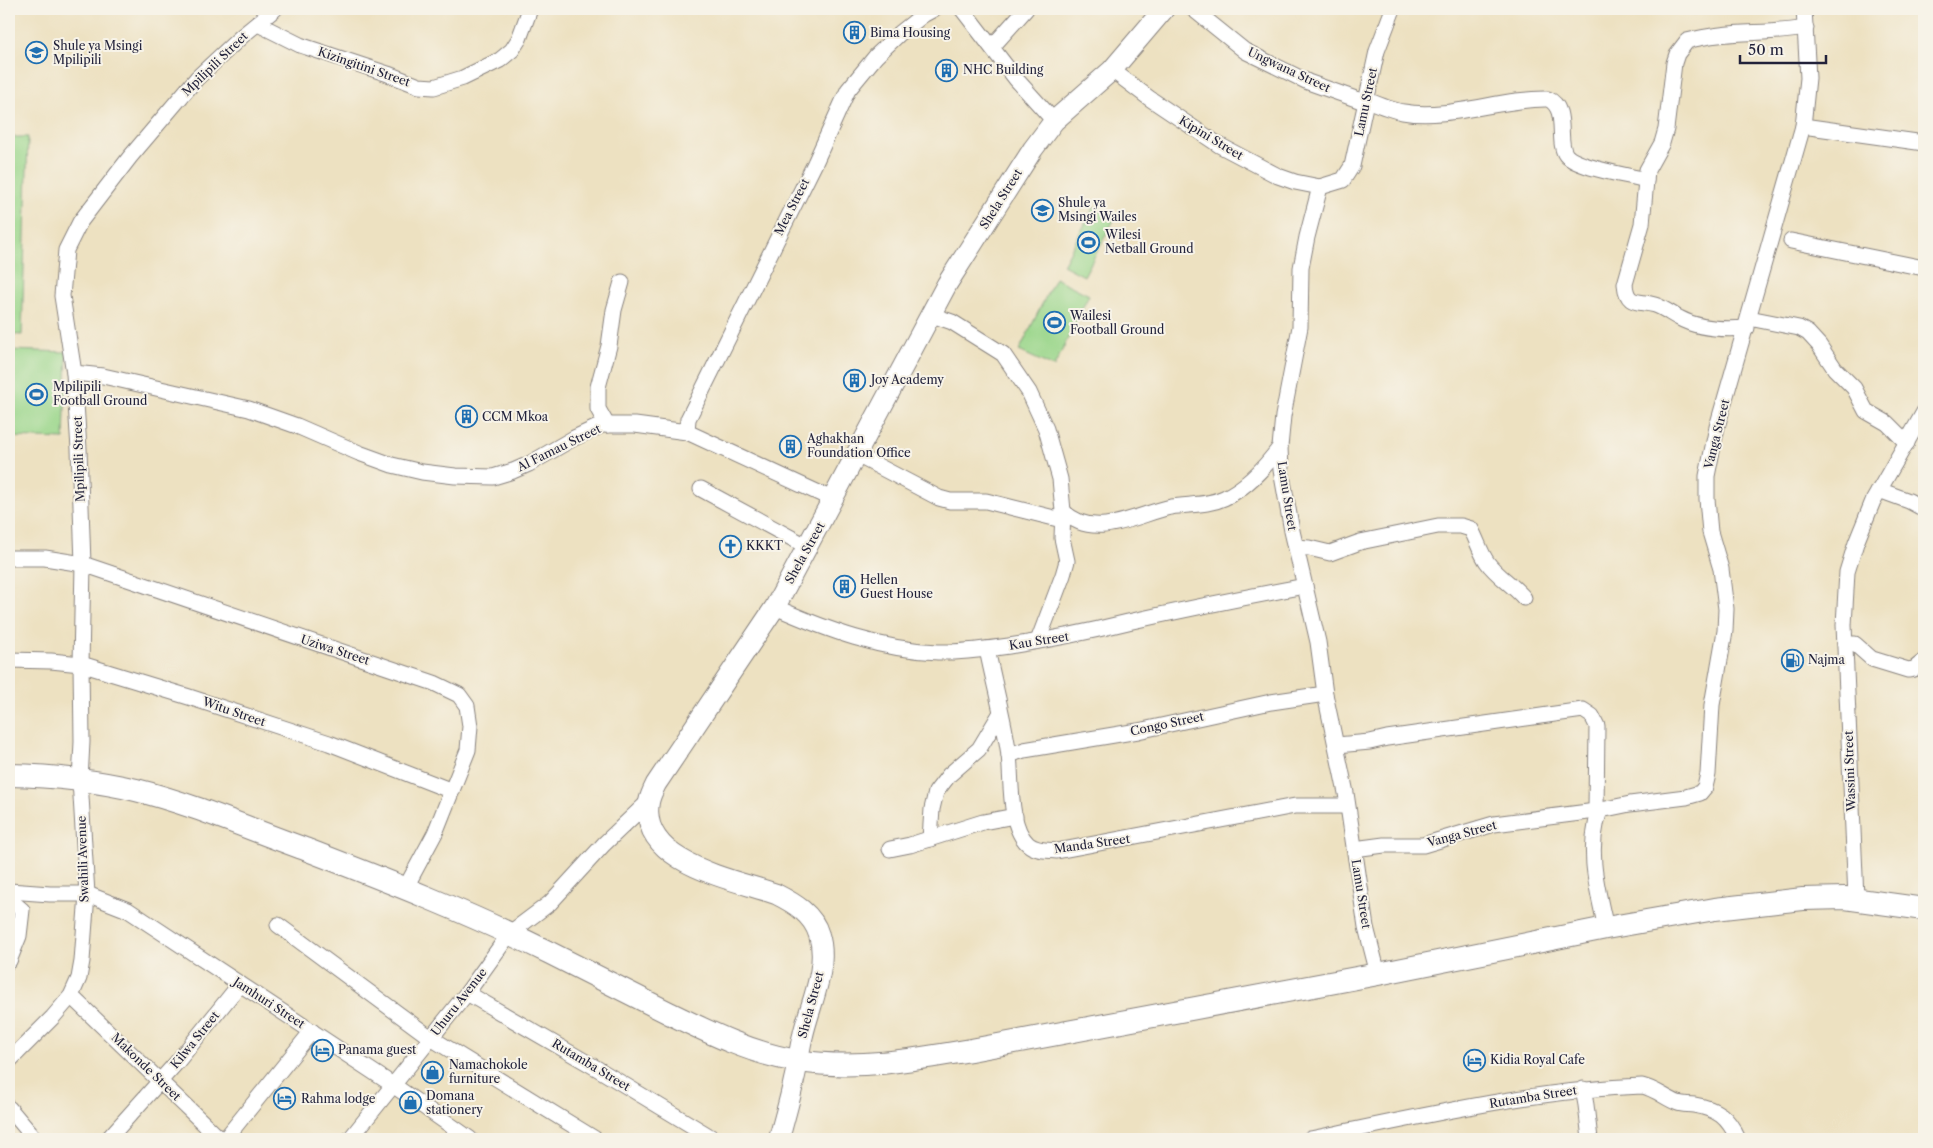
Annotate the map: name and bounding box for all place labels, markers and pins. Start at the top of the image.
building icon: Bima Housing [842,21,866,45]
place label: Bima Housing [870,25,951,40]
place label: Shule ya Msingi Mpilipili [53,38,143,67]
school or university icon: Shule ya Msingi Mpilipili [25,41,49,65]
building icon: NHC Building [935,58,959,82]
place label: NHC Building [963,62,1044,77]
place label: Shule ya Msingi Wailes [1058,195,1137,224]
school or university icon: Shule ya Msingi Wailes [1030,198,1054,222]
place label: Wilesi Netball Ground [1104,227,1194,256]
sports icon: Wilesi Netball Ground [1077,230,1101,254]
place label: Wailesi Football Ground [1069,308,1165,337]
sports icon: Wailesi Football Ground [1042,311,1066,335]
building icon: Joy Academy [843,368,867,392]
place label: Joy Academy [869,372,944,387]
place label: Mpilipili Football Ground [53,379,148,408]
sports icon: Mpilipili Football Ground [25,382,49,406]
building icon: CCM Mkoa [454,405,478,429]
place label: CCM Mkoa [482,409,549,424]
place label: Aghakhan Foundation Office [806,431,911,460]
building icon: Aghakhan Foundation Office [779,434,803,458]
church icon: KKKT [718,534,742,558]
place label: KKKT [746,538,783,553]
place label: Hellen Guest House [860,572,933,601]
building icon: Hellen Guest House [832,575,856,599]
fuel station icon: Najma [1780,648,1804,672]
place label: Najma [1808,652,1846,667]
hotel icon: Panama guest [310,1038,334,1062]
place label: Panama guest [338,1042,417,1057]
hotel icon: Kidia Royal Cafe [1462,1048,1486,1072]
place label: Kidia Royal Cafe [1490,1052,1585,1067]
place label: Namachokole furniture [449,1057,528,1086]
shop icon: Namachokole furniture [421,1060,445,1084]
hotel icon: Rahma lodge [273,1087,297,1111]
place label: Domana stationery [426,1088,483,1117]
place label: Rahma lodge [301,1091,376,1106]
shop icon: Domana stationery [398,1091,422,1115]

